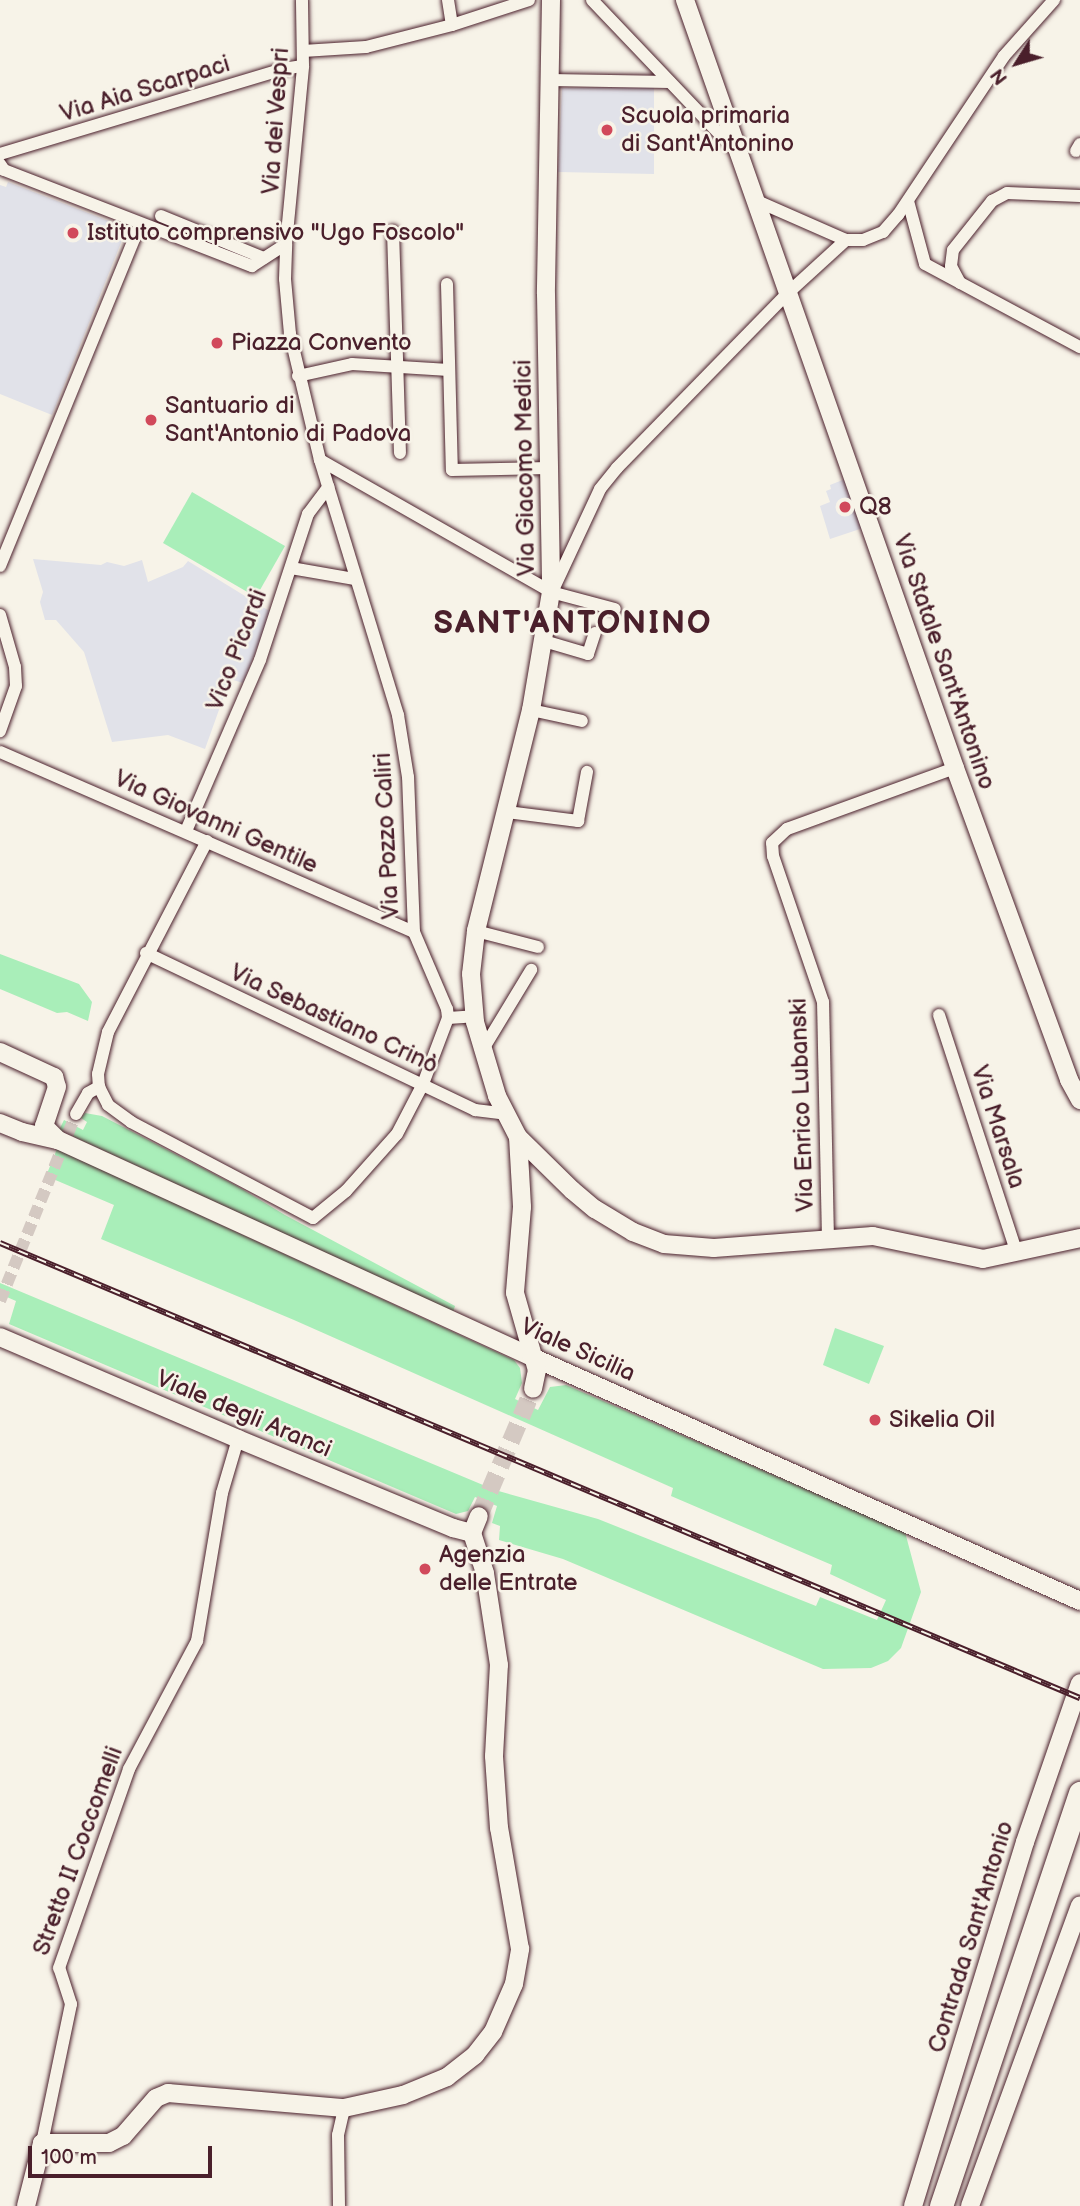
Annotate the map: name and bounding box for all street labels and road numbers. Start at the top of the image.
street label: Via dei Vespri [256,46,296,196]
street label: Via Aia Scarpaci [57,49,233,129]
street label: Via Giacomo Medici [509,359,541,577]
street label: Via Statale Sant'Antonino [887,530,1001,794]
street label: Vico Picardi [201,585,273,715]
street label: Via Pozzo Caliri [368,752,406,920]
street label: Via Giovanni Gentile [110,764,322,880]
street label: Via Sebastiano Crinò [225,958,443,1080]
street label: Via Enrico Lubanski [784,998,820,1212]
street label: Via Marsala [965,1062,1031,1192]
street label: Viale Sicilia [516,1312,640,1388]
street label: Viale degli Aranci [152,1364,336,1464]
street label: Stretto II Coccomelli [27,1743,129,1959]
street label: Contrada Sant'Antonio [922,1817,1020,2057]

